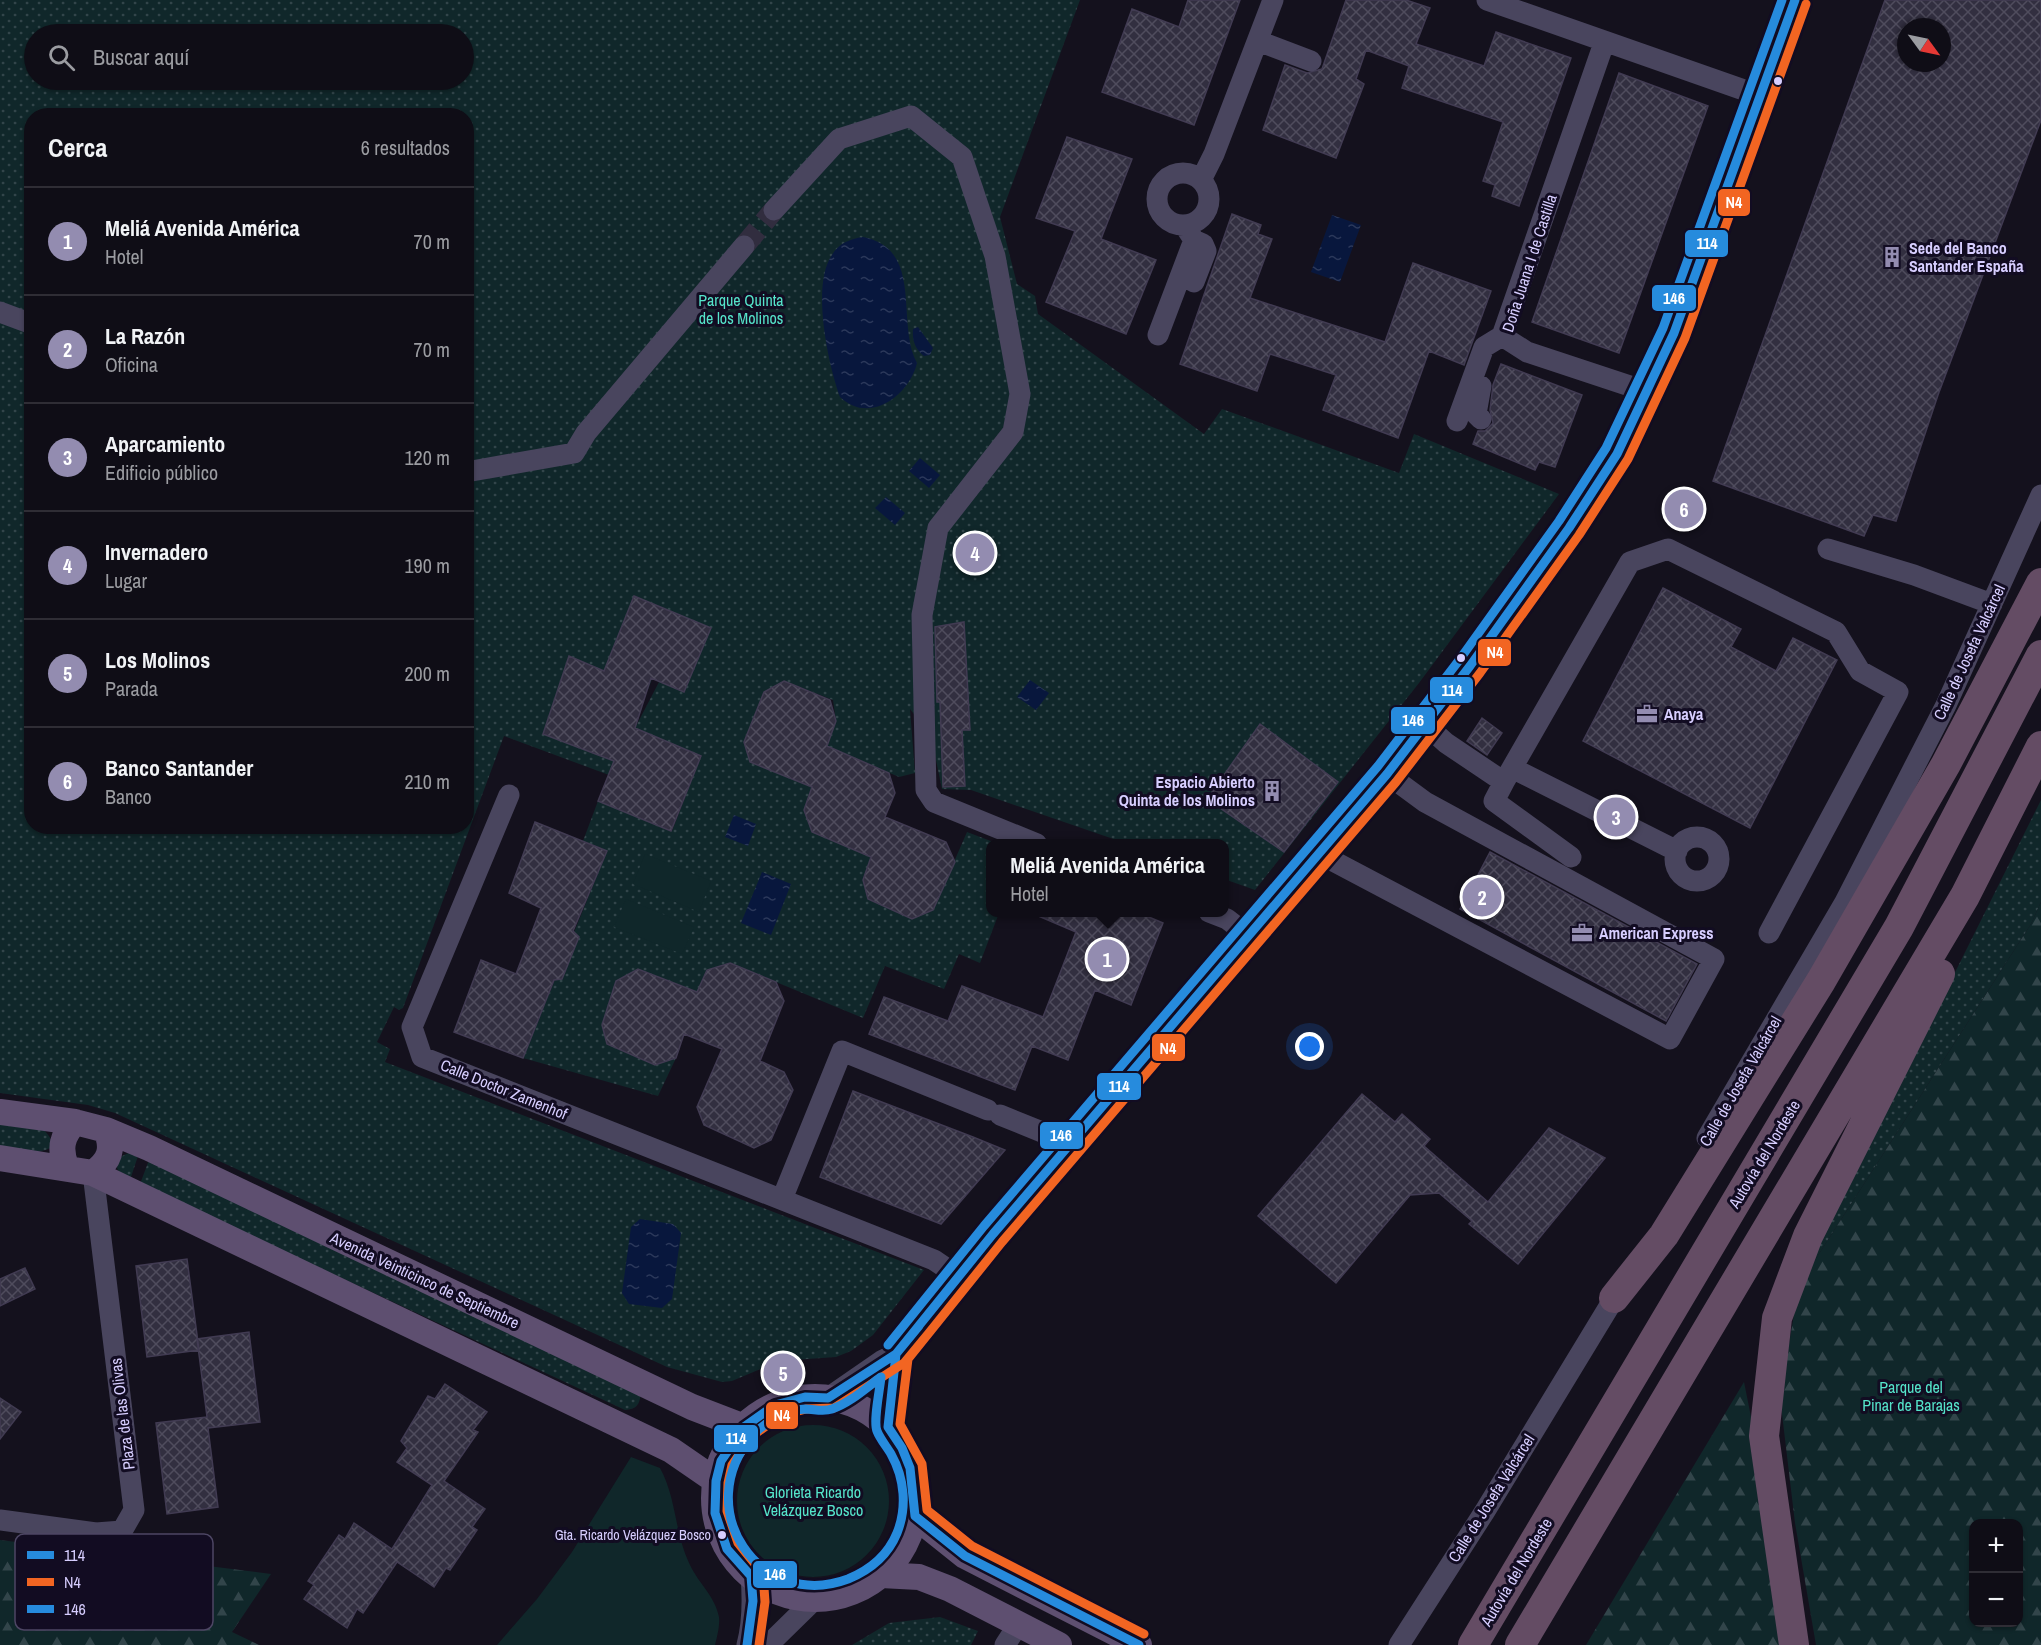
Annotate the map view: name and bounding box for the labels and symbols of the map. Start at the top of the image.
north arrow [1897,18,1951,72]
unlabelled marker [1772,75,1784,87]
line badge: N4 [1717,188,1751,217]
street label: Doña Juana I de Castilla [1496,191,1562,335]
text: N4 [1726,191,1743,213]
line badge: 114 [1684,229,1729,258]
text: 114 [1696,232,1718,254]
place label: Sede del Banco Santander España [1909,237,2024,277]
building icon: Sede del Banco Santander España [1880,245,1904,269]
line badge: 146 [1651,284,1697,312]
text: 146 [1663,287,1685,309]
park label: Parque Quinta de los Molinos [698,289,784,329]
pin: 6 [1664,486,1704,532]
pin: 4 [956,530,994,576]
street label: Calle de Josefa Valcárcel [1928,581,2010,723]
line badge: N4 [1477,638,1512,667]
text: N4 [1487,641,1504,663]
unlabelled marker [1455,652,1467,664]
line badge: 114 [1429,676,1474,704]
text: 114 [1441,679,1463,701]
office icon: Anaya [1635,702,1659,726]
place label: Anaya [1664,703,1704,725]
line badge: 146 [1390,706,1436,735]
text: 146 [1402,709,1424,731]
place label: Espacio Abierto Quinta de los Molinos [1119,771,1255,811]
building icon: Espacio Abierto Quinta de los Molinos [1260,779,1284,803]
pin: 3 [1596,794,1636,840]
pin: 2 [1462,874,1502,920]
office icon: American Express [1570,921,1594,945]
place label: American Express [1599,922,1714,944]
pin: 1 [1088,936,1126,982]
street label: Calle de Josefa Valcárcel [1694,1012,1786,1150]
your location [1295,1032,1324,1061]
line badge: N4 [1151,1033,1186,1062]
text: N4 [1160,1037,1177,1059]
street label: Calle Doctor Zamenhof [437,1054,571,1125]
line badge: 114 [1096,1072,1142,1101]
text: 114 [1108,1075,1130,1097]
street label: Autovía del Nordeste [1723,1096,1805,1213]
line badge: 146 [1039,1121,1084,1150]
text: 146 [1050,1124,1072,1146]
street label: Avenida Veinticinco de Septiembre [326,1226,523,1334]
pin: 5 [764,1350,802,1396]
street label: Plaza de las Olivas [104,1357,140,1471]
park label: Parque del Pinar de Barajas [1862,1376,1960,1416]
line badge: N4 [765,1401,799,1430]
text: N4 [774,1404,791,1426]
line badge: 114 [713,1424,759,1453]
text: 114 [725,1427,747,1449]
street label: Calle de Josefa Valcárcel [1443,1430,1539,1566]
park label: Glorieta Ricardo Velázquez Bosco [763,1481,863,1521]
street label: Autovía del Nordeste [1475,1514,1557,1631]
place label: Gta. Ricardo Velázquez Bosco [555,1526,711,1544]
marker: Gta. Ricardo Velázquez Bosco [716,1529,728,1541]
legend [15,1534,213,1630]
text: 114 [64,1544,85,1566]
line badge: 146 [752,1560,798,1589]
text: 146 [764,1563,786,1585]
text: N4 [64,1571,81,1593]
text: 146 [64,1598,86,1620]

